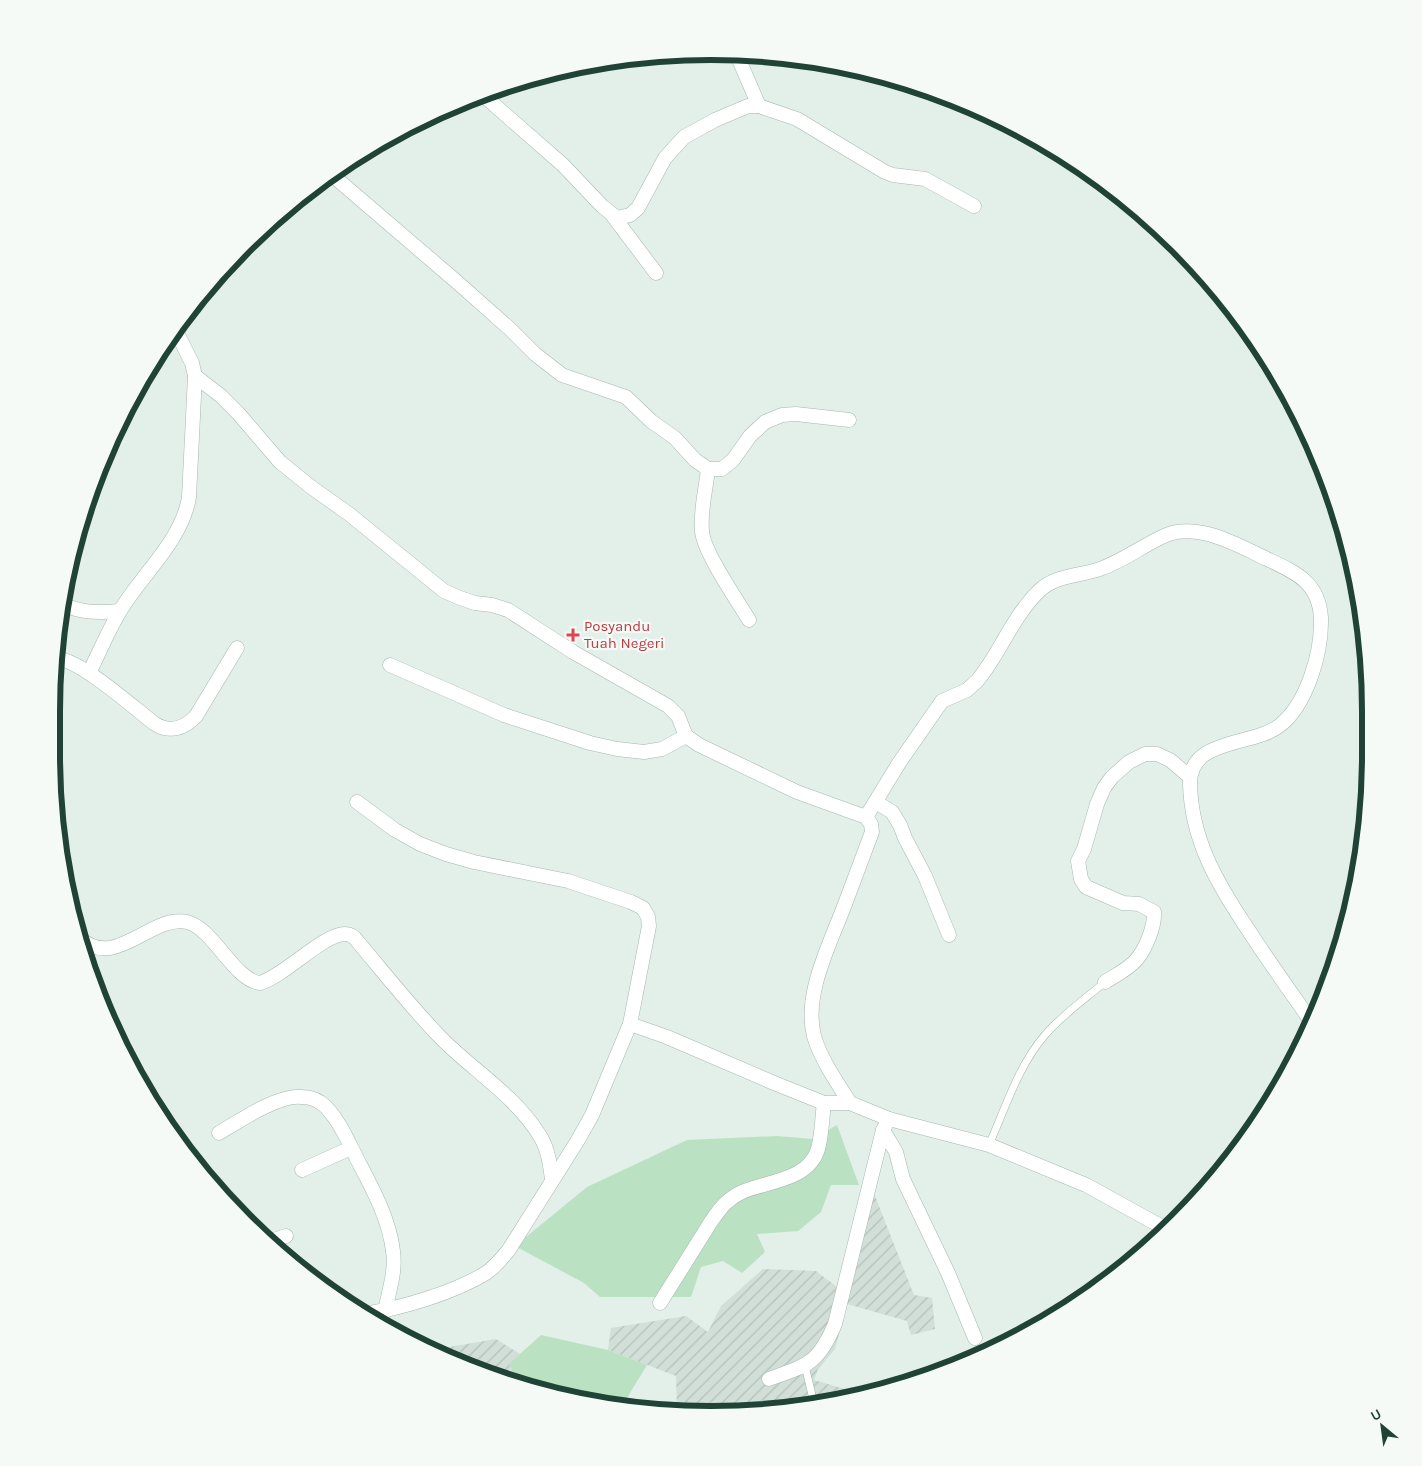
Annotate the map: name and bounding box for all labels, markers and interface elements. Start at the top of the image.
place label: Posyandu Tuah Negeri [584,617,664,652]
marker: Posyandu Tuah Negeri [566,628,580,642]
north arrow [1357,1401,1407,1451]
text: U [1368,1405,1384,1425]

